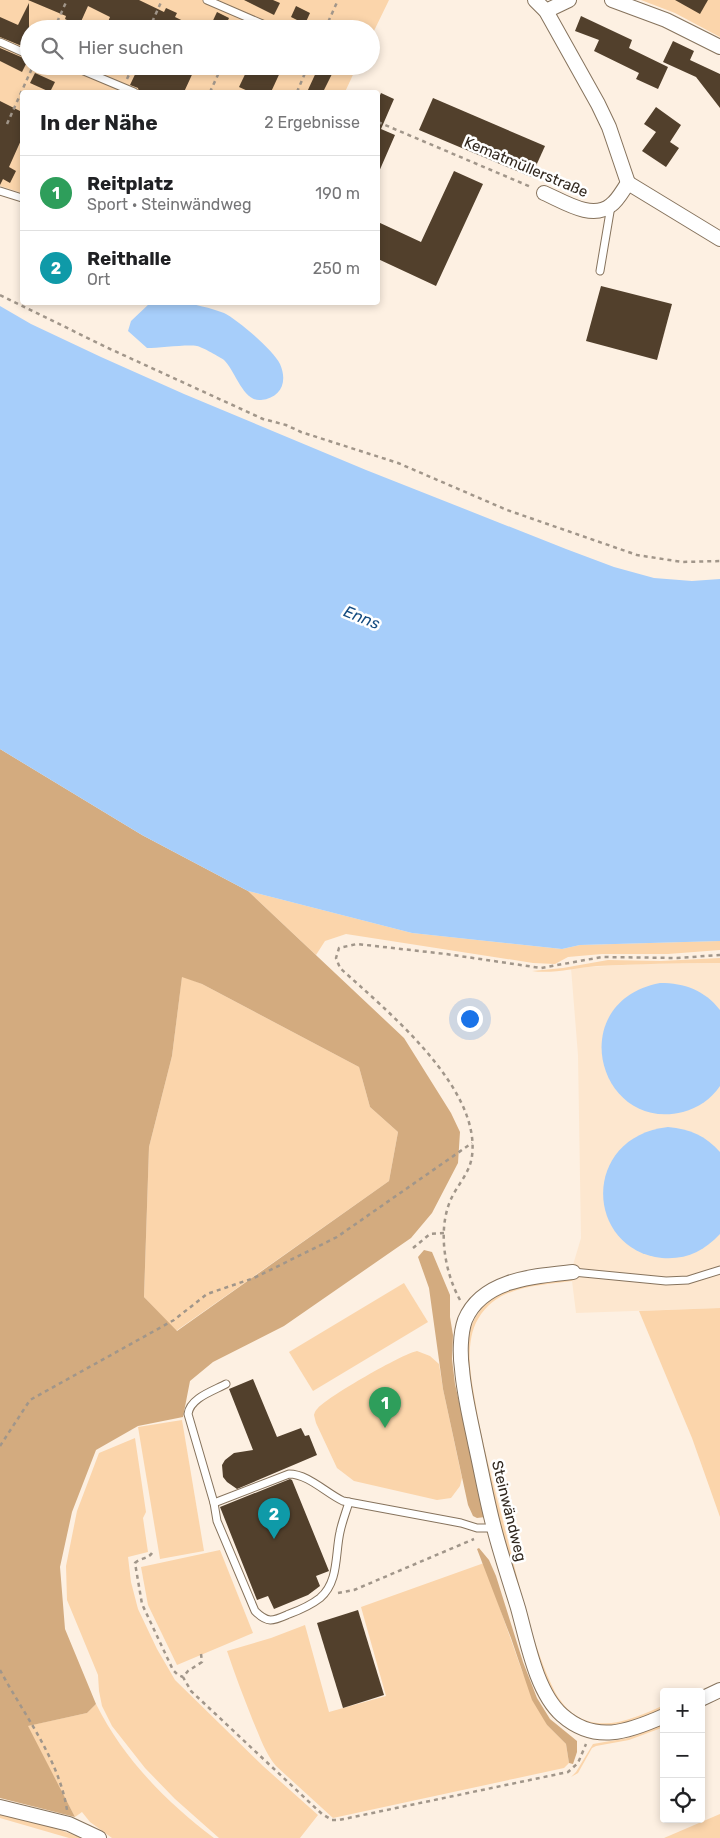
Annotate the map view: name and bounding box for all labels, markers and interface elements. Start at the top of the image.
search box [20,20,380,75]
icon: search [38,34,66,62]
text: Hier suchen [78,36,184,59]
text: In der Nähe [40,110,158,135]
text: 2 Ergebnisse [264,113,360,132]
street label: Kematmüllerstraße [461,133,591,201]
text: Reitplatz [87,172,174,195]
text: 1 [52,184,60,203]
text: 190 m [315,184,360,203]
text: Sport · Steinwändweg [87,195,252,214]
text: Reithalle [87,247,171,270]
text: 2 [51,259,61,278]
text: 250 m [313,259,360,278]
text: Ort [87,270,110,289]
water label: Enns [341,602,383,633]
your location [457,1006,483,1032]
pin: 1 [369,1387,401,1428]
street label: Steinwändweg [488,1459,530,1563]
pin: 2 [258,1498,290,1539]
map controls [660,1688,705,1823]
button: + [660,1688,705,1733]
button: − [660,1733,705,1778]
button: locate [660,1778,705,1823]

